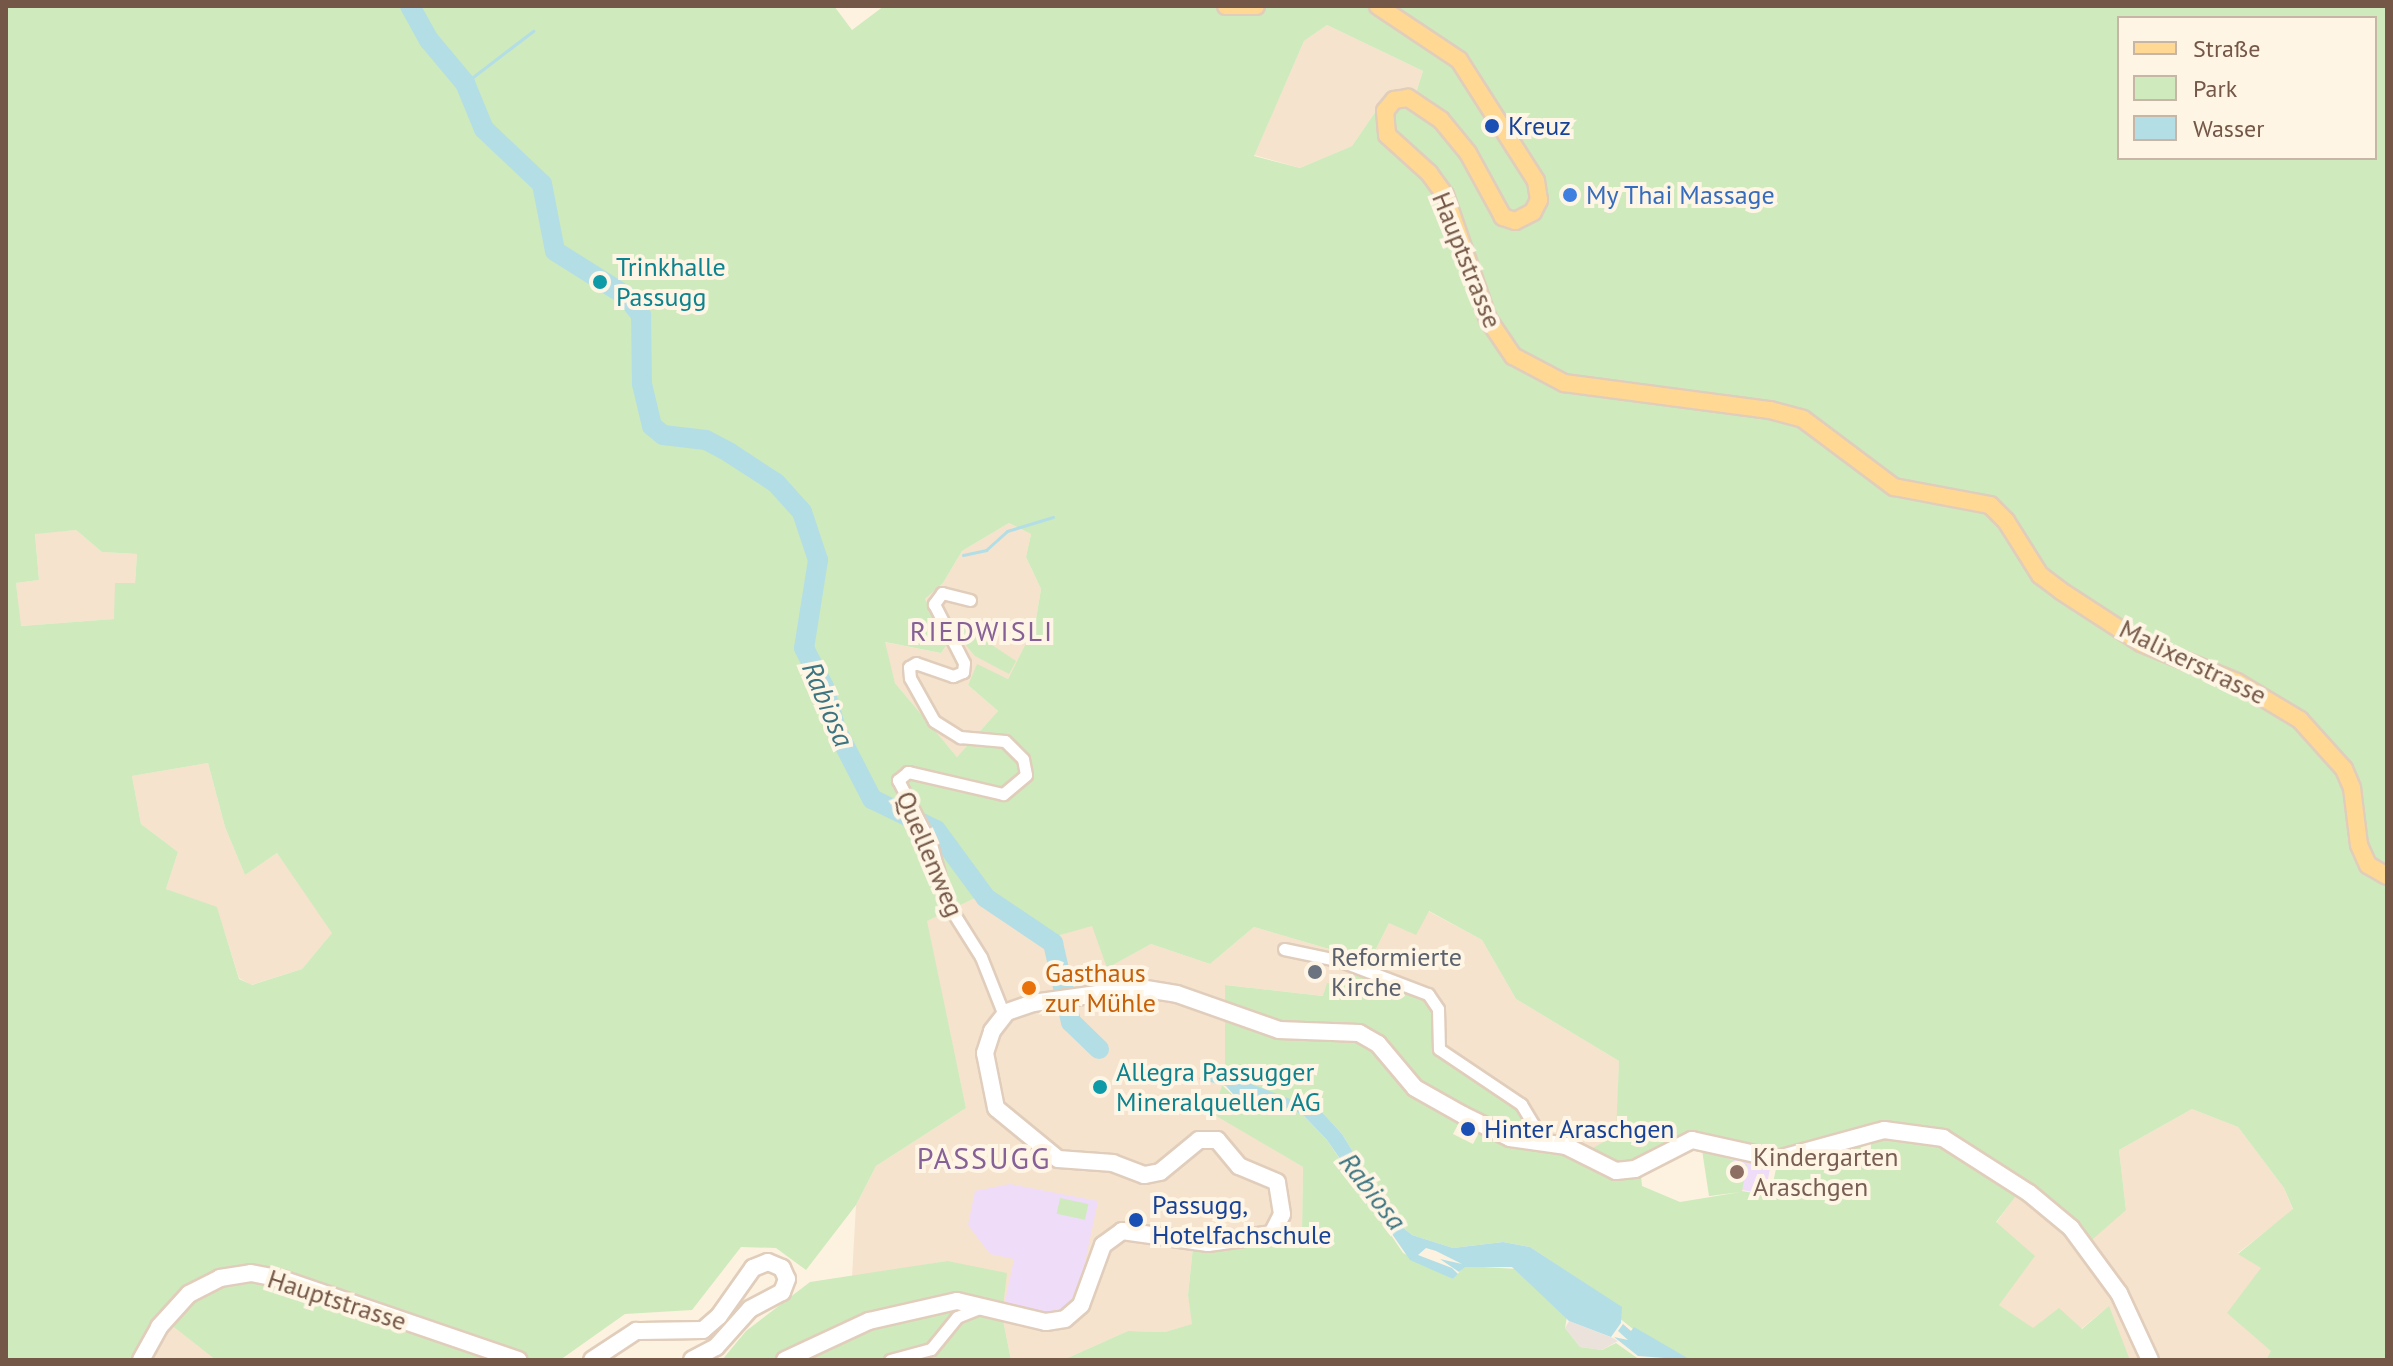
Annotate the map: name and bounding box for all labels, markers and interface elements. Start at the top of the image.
legend [2117,16,2377,160]
text: Straße [2193,33,2260,64]
text: Park [2193,73,2237,104]
place label: Kreuz [1508,110,1571,142]
text: Wasser [2193,113,2264,144]
marker: Kreuz [1483,117,1501,135]
place label: My Thai Massage [1586,179,1777,211]
marker: My Thai Massage [1561,186,1579,204]
street label: Hauptstrasse [1426,187,1508,333]
place label: Trinkhalle Passugg [616,251,726,312]
marker: Trinkhalle Passugg [591,273,609,291]
street label: Malixerstrasse [2115,613,2271,711]
district label: RIEDWISLI [910,614,1054,648]
water label: Rabiosa [795,657,861,751]
street label: Quellenweg [890,787,970,921]
place label: Reformierte Kirche [1331,941,1462,1002]
place label: Gasthaus zur Mühle [1045,957,1156,1018]
marker: Reformierte Kirche [1306,963,1324,981]
marker: Gasthaus zur Mühle [1020,979,1038,997]
place label: Allegra Passugger Mineralquellen AG [1116,1056,1322,1118]
marker: Allegra Passugger Mineralquellen AG [1091,1078,1109,1096]
place label: Hinter Araschgen [1484,1113,1675,1145]
marker: Hinter Araschgen [1459,1120,1477,1138]
district label: PASSUGG [917,1140,1051,1176]
place label: Kindergarten Araschgen [1753,1141,1899,1202]
water label: Rabiosa [1332,1146,1414,1236]
marker: Kindergarten Araschgen [1728,1163,1746,1181]
place label: Passugg, Hotelfachschule [1152,1189,1332,1250]
marker: Passugg, Hotelfachschule [1127,1211,1145,1229]
street label: Hauptstrasse [264,1263,410,1337]

